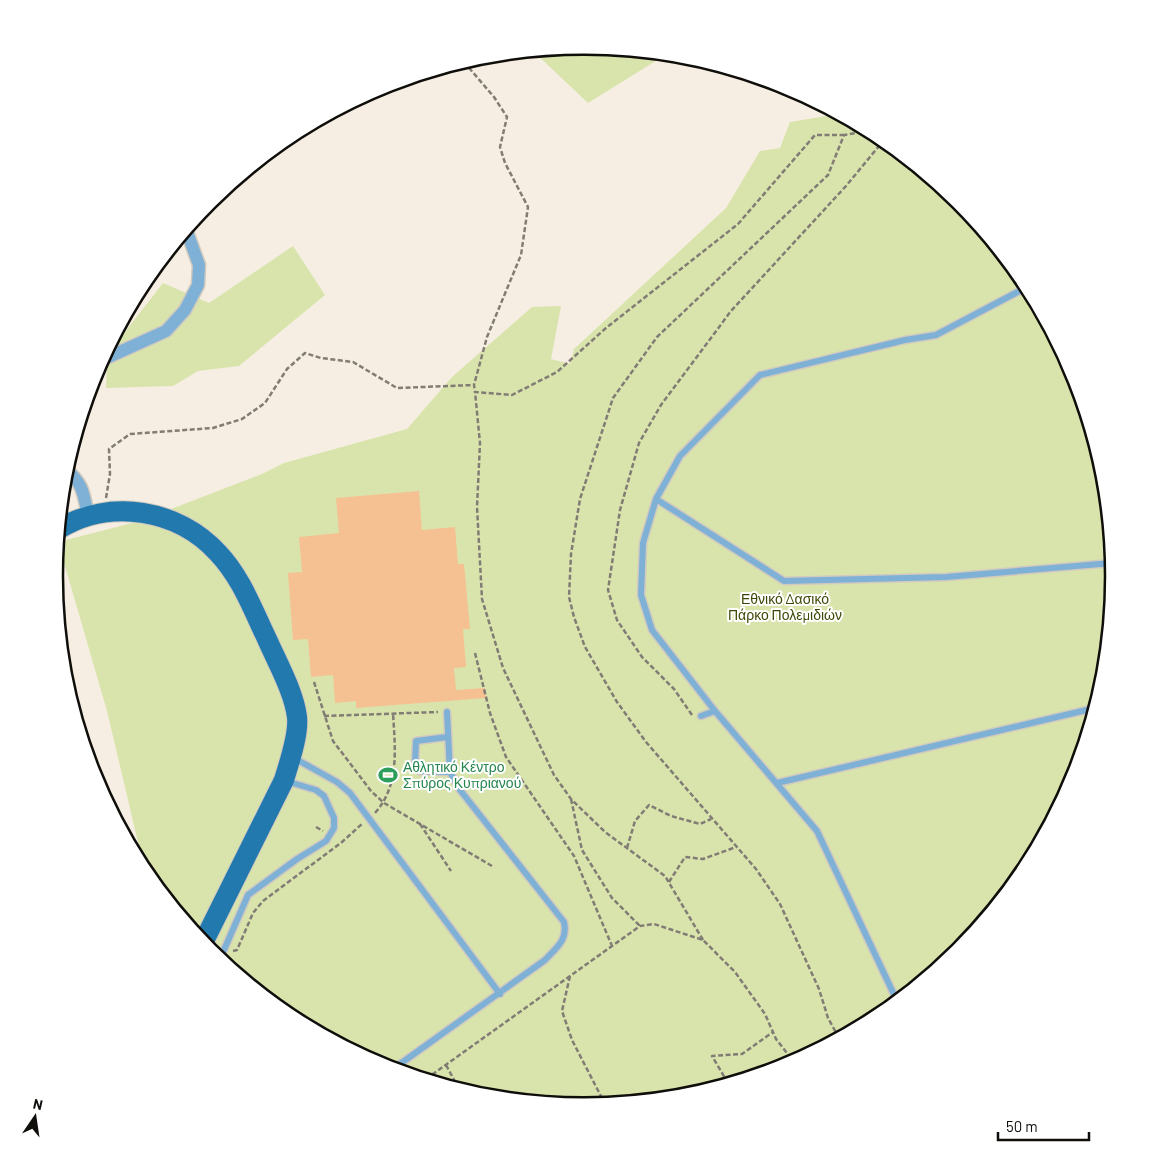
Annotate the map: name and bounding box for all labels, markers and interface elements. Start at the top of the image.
park label: Εθνικό Δασικό Πάρκο Πολεμιδιών [728,590,842,623]
place label: Αθλητικό Κέντρο Σπύρος Κυπριανού [403,758,521,791]
sports icon: Αθλητικό Κέντρο Σπύρος Κυπριανού [377,764,399,786]
north arrow [10,1092,60,1142]
text: N [32,1095,44,1113]
scale bar [998,1110,1089,1142]
text: 50 m [1006,1117,1038,1135]

